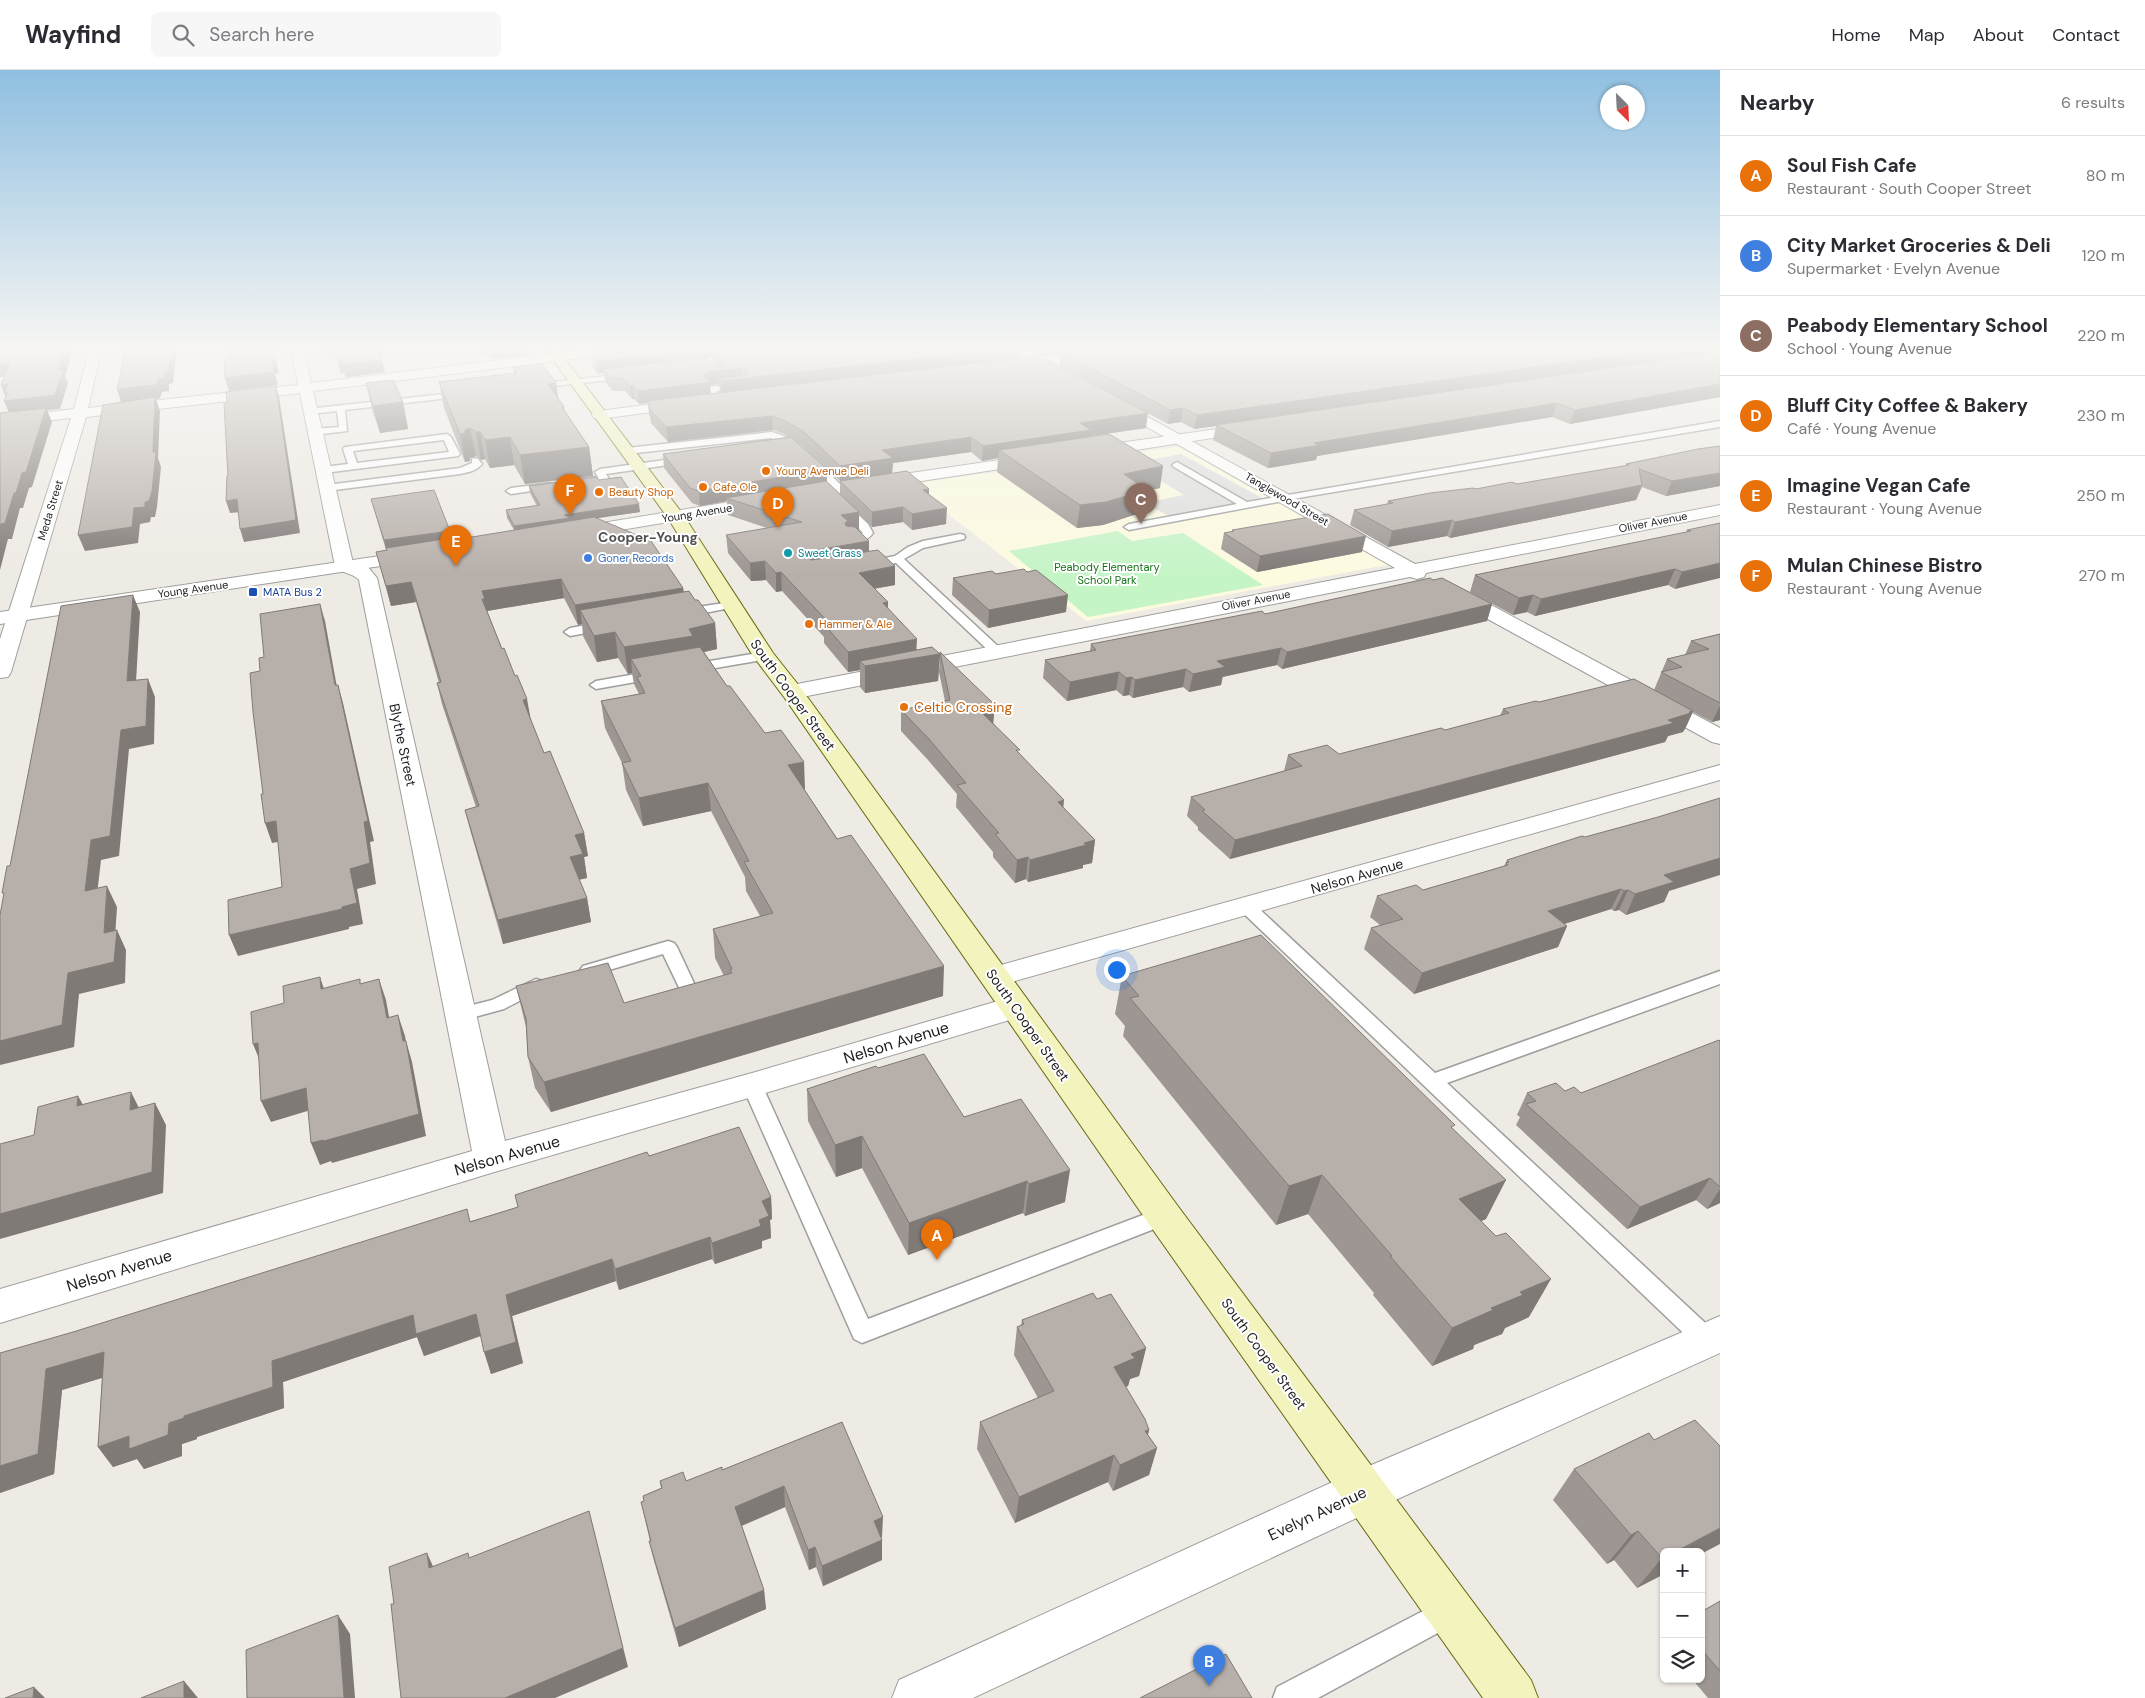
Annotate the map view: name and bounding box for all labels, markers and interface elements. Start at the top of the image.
search box [151,12,501,57]
text: Wayfind [25,19,121,50]
icon: search [169,21,197,49]
text: Search here [209,22,314,47]
text: Home [1831,23,1881,47]
text: Map [1909,23,1945,47]
text: About [1973,23,2024,47]
text: Contact [2052,23,2120,47]
north arrow [1600,85,1645,130]
text: Nearby [1740,89,1814,117]
text: 6 results [2061,92,2125,113]
text: Soul Fish Cafe [1787,153,1917,178]
text: A [1750,165,1762,186]
text: 80 m [2086,165,2125,186]
text: Restaurant · South Cooper Street [1787,178,2031,199]
text: City Market Groceries & Deli [1787,233,2051,258]
text: B [1751,245,1761,266]
text: 120 m [2081,245,2125,266]
text: Supermarket · Evelyn Avenue [1787,258,2000,279]
text: Peabody Elementary School [1787,313,2048,338]
text: C [1750,325,1762,346]
text: 220 m [2077,325,2125,346]
text: School · Young Avenue [1787,338,1952,359]
text: Bluff City Coffee & Bakery [1787,393,2028,418]
text: D [1750,405,1762,426]
text: 230 m [2077,405,2125,426]
text: Café · Young Avenue [1787,418,1936,439]
place label: Young Avenue Deli [776,464,869,478]
marker: Young Avenue Deli [760,465,772,477]
street label: Tanglewood Street [1243,469,1331,529]
text: Imagine Vegan Cafe [1787,473,1971,498]
pin: F [554,474,586,515]
street label: Meda Street [34,478,66,542]
place label: Cafe Ole [713,480,757,494]
marker: Cafe Ole [697,481,709,493]
pin: C [1125,483,1157,524]
place label: Beauty Shop [609,485,674,499]
text: E [1751,485,1761,506]
text: 250 m [2077,485,2125,506]
marker: Beauty Shop [593,486,605,498]
pin: D [762,487,794,528]
text: Restaurant · Young Avenue [1787,498,1982,519]
street label: Young Avenue [661,501,733,525]
street label: Oliver Avenue [1617,508,1689,536]
pin: E [440,525,472,566]
district label: Cooper-Young [598,528,698,546]
place label: Sweet Grass [798,546,862,560]
marker: Sweet Grass [782,547,794,559]
place label: Goner Records [598,551,674,565]
marker: Goner Records [582,552,594,564]
text: Mulan Chinese Bistro [1787,553,1983,578]
park label: Peabody Elementary School Park [1054,560,1160,587]
text: F [1752,565,1760,586]
text: 270 m [2078,565,2125,586]
street label: Young Avenue [157,577,229,601]
text: Restaurant · Young Avenue [1787,578,1982,599]
place label: MATA Bus 2 [263,585,322,599]
marker: MATA Bus 2 [247,586,259,598]
street label: Oliver Avenue [1220,586,1292,614]
place label: Hammer & Ale [819,617,892,631]
marker: Hammer & Ale [803,618,815,630]
street label: South Cooper Street [746,636,840,754]
place label: Celtic Crossing [914,698,1012,716]
marker: Celtic Crossing [898,701,910,713]
street label: Blythe Street [385,702,421,788]
street label: Nelson Avenue [1309,854,1405,898]
your location [1104,957,1130,983]
street label: South Cooper Street [982,965,1074,1085]
street label: Nelson Avenue [841,1016,951,1068]
street label: Nelson Avenue [452,1130,562,1181]
pin: A [921,1219,953,1260]
street label: Nelson Avenue [64,1244,174,1296]
street label: South Cooper Street [1217,1295,1311,1413]
street label: Evelyn Avenue [1265,1481,1370,1545]
map controls [1660,1548,1705,1683]
button: + [1660,1548,1705,1593]
button: − [1660,1593,1705,1638]
button: layers [1660,1638,1705,1683]
pin: B [1193,1645,1225,1686]

